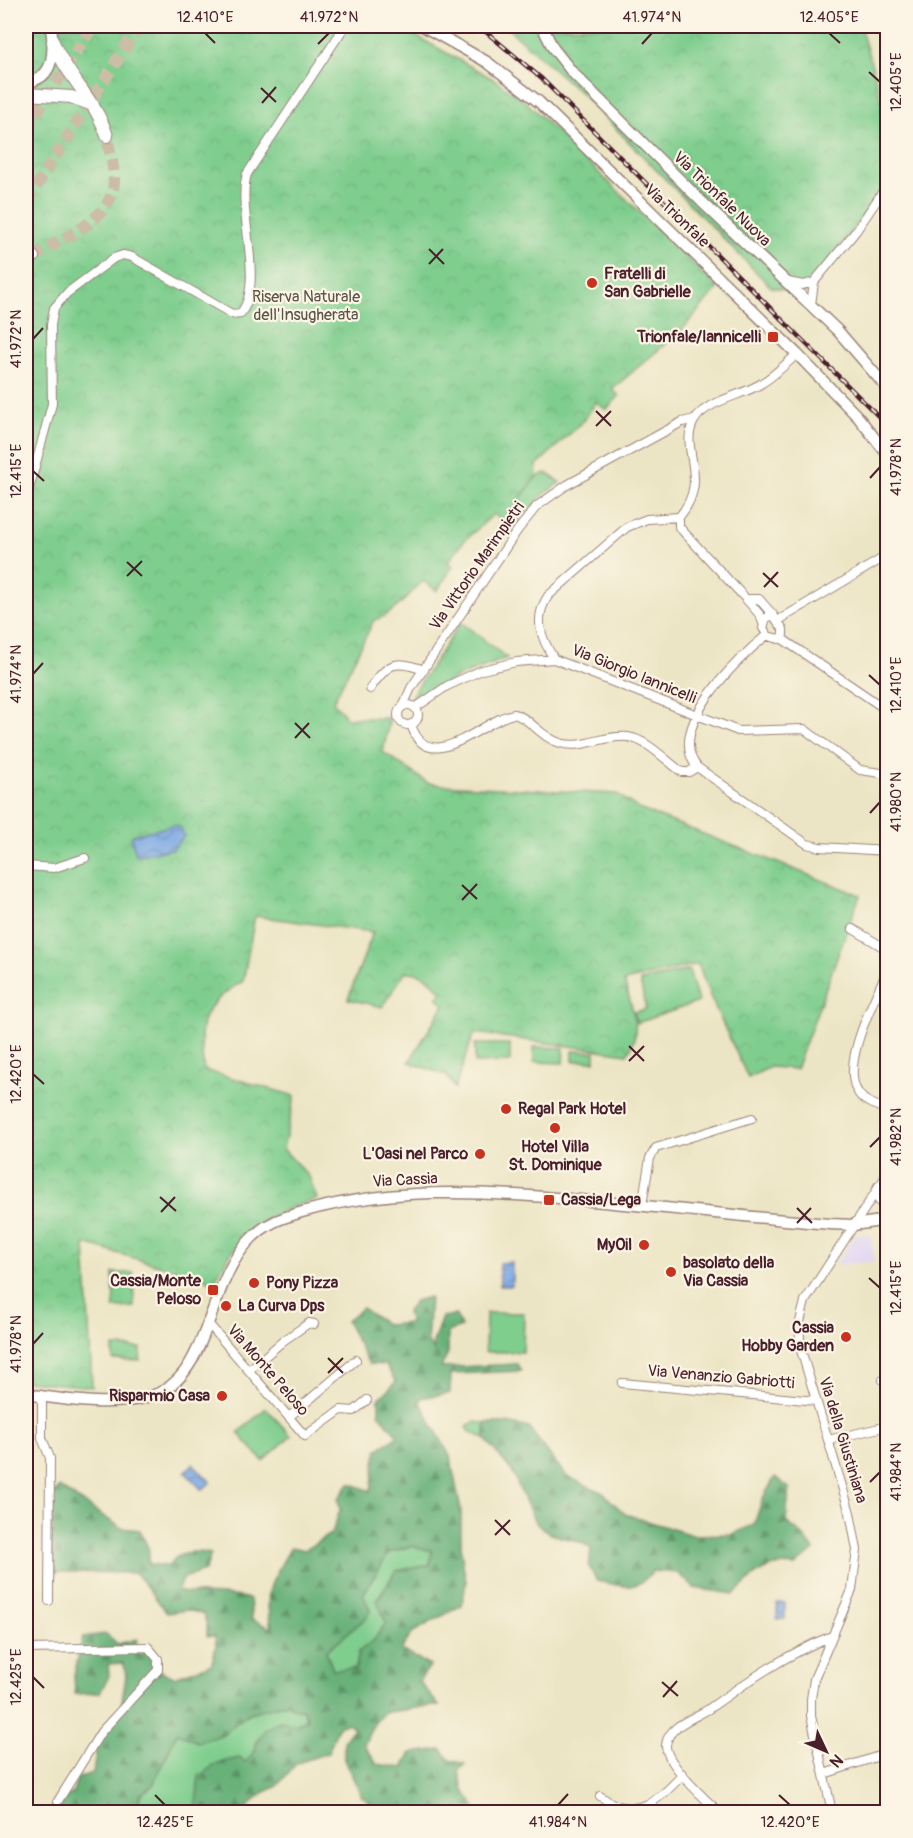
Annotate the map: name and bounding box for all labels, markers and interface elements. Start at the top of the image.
text: 12.410°E [177,8,234,27]
text: 41.972°N [300,8,358,27]
text: 41.974°N [623,8,681,27]
text: 12.405°E [800,8,859,27]
text: 12.405°E [887,52,906,111]
street label: Via Trionfale Nuova [669,148,775,250]
street label: Via Trionfale [641,180,713,252]
place label: Fratelli di San Gabrielle [604,264,692,302]
marker: Fratelli di San Gabrielle [585,276,599,290]
park label: Riserva Naturale dell'Insugherata [252,287,360,325]
text: 41.972°N [7,310,26,368]
place label: Trionfale/Iannicelli [636,327,761,347]
marker: Trionfale/Iannicelli [766,330,780,344]
text: 41.978°N [887,438,906,496]
text: 12.415°E [7,444,26,498]
street label: Via Vittorio Marimpietri [425,498,529,634]
street label: Via Giorgio Iannicelli [569,640,700,708]
text: 41.974°N [7,645,26,703]
text: 12.410°E [887,656,906,713]
text: 41.980°N [887,772,906,832]
text: 12.420°E [7,1044,26,1104]
place label: Regal Park Hotel [518,1099,626,1119]
marker: Regal Park Hotel [499,1102,513,1116]
text: 41.982°N [887,1108,906,1166]
marker: Hotel Villa St. Dominique [548,1121,562,1135]
place label: Hotel Villa St. Dominique [508,1137,603,1175]
place label: L'Oasi nel Parco [362,1144,468,1164]
marker: L'Oasi nel Parco [473,1147,487,1161]
street label: Via Cassia [372,1168,438,1192]
place label: Cassia/Lega [561,1190,642,1210]
marker: Cassia/Lega [542,1193,556,1207]
place label: MyOil [597,1235,632,1255]
marker: MyOil [637,1238,651,1252]
place label: basolato della Via Cassia [683,1253,775,1291]
text: 12.415°E [887,1261,906,1315]
marker: basolato della Via Cassia [664,1265,678,1279]
place label: Cassia/Monte Peloso [110,1271,202,1309]
place label: Pony Pizza [266,1273,339,1293]
marker: Pony Pizza [247,1276,261,1290]
marker: Cassia/Monte Peloso [206,1283,220,1297]
place label: La Curva Dps [238,1296,325,1316]
marker: La Curva Dps [219,1299,233,1313]
text: 41.978°N [7,1315,26,1373]
place label: Cassia Hobby Garden [741,1318,835,1356]
street label: Via Monte Peloso [223,1320,313,1420]
marker: Cassia Hobby Garden [839,1330,853,1344]
street label: Via Venanzio Gabriotti [647,1361,796,1393]
street label: Via della Giustiniana [814,1374,872,1506]
place label: Risparmio Casa [109,1386,211,1406]
marker: Risparmio Casa [215,1389,229,1403]
text: 41.984°N [887,1443,906,1501]
text: 12.425°E [7,1648,26,1706]
north arrow [796,1721,856,1781]
text: N [825,1750,847,1772]
text: 12.425°E [136,1813,194,1832]
text: 41.984°N [529,1813,587,1832]
text: 12.420°E [760,1813,820,1832]

